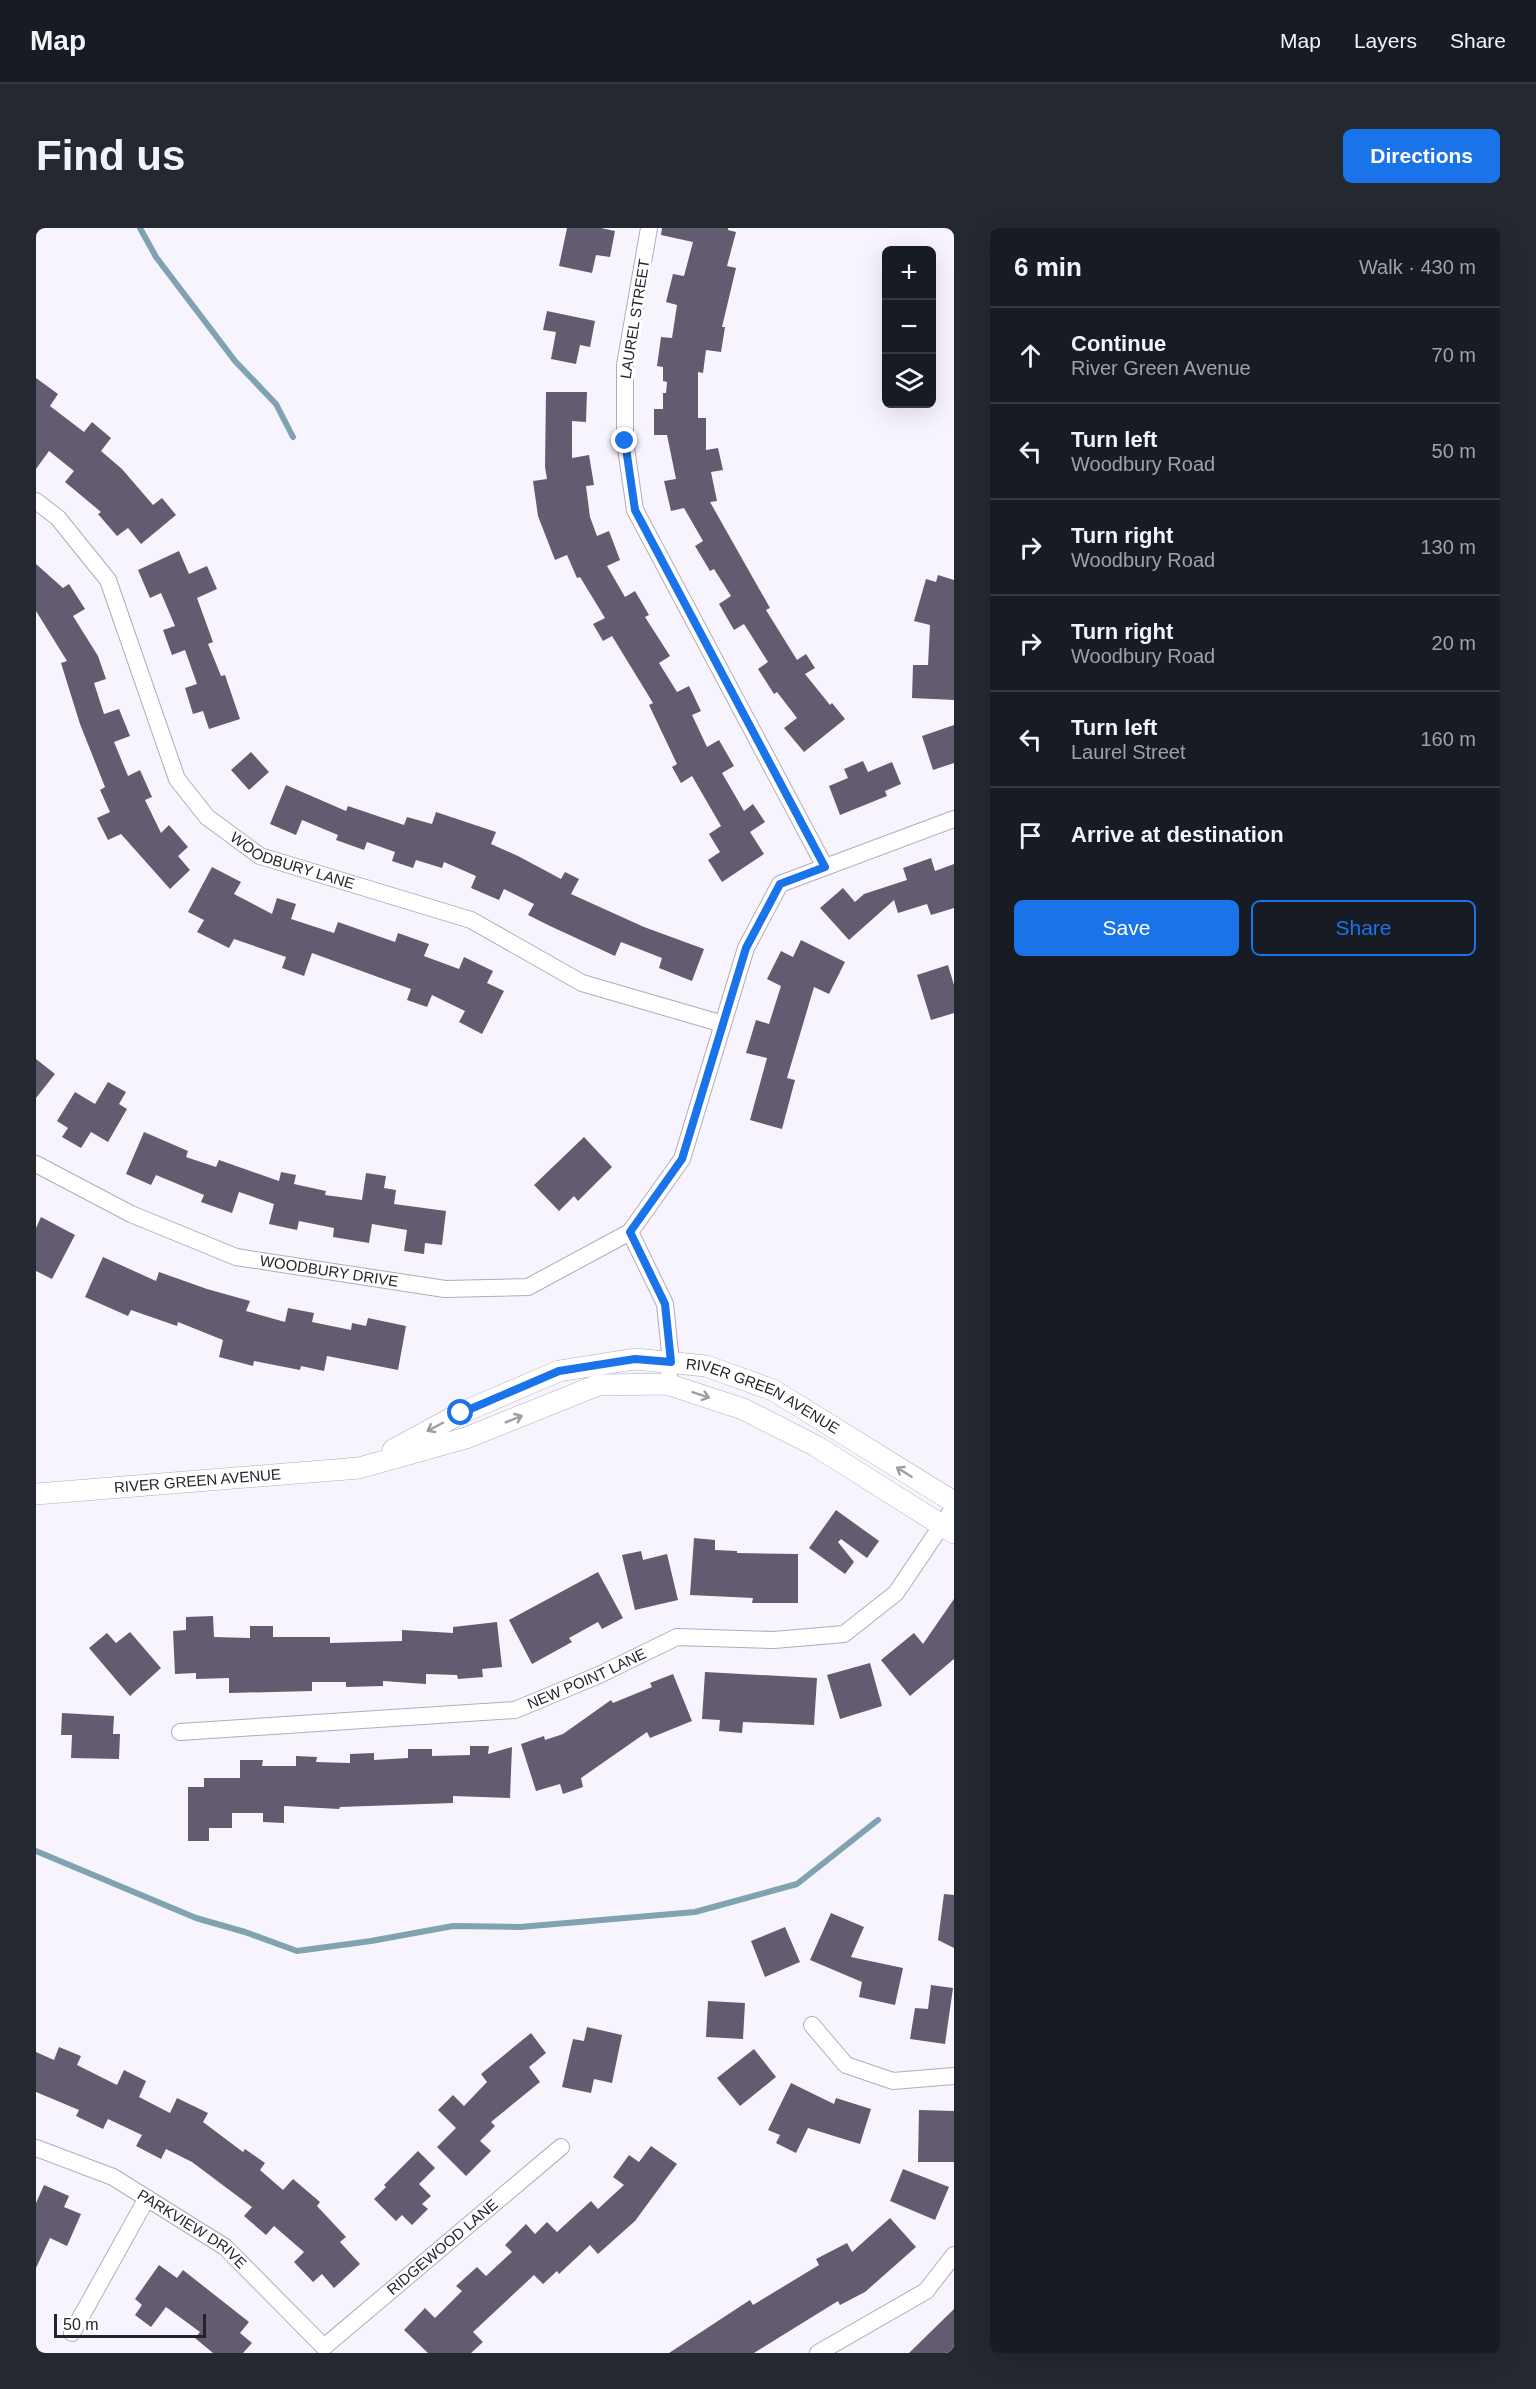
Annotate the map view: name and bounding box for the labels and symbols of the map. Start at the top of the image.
street label: LAUREL STREET [617,258,652,380]
route end [611,427,637,453]
street label: WOODBURY LANE [227,828,357,892]
street label: WOODBURY DRIVE [259,1252,399,1290]
street label: RIVER GREEN AVENUE [685,1355,843,1437]
one-way arrow [691,1390,710,1401]
route start [447,1399,473,1425]
one-way arrow [504,1412,523,1423]
one-way arrow [427,1421,444,1433]
street label: RIVER GREEN AVENUE [113,1465,282,1496]
one-way arrow [896,1465,913,1477]
street label: NEW POINT LANE [525,1644,649,1712]
street label: PARKVIEW DRIVE [135,2186,250,2272]
street label: RIDGEWOOD LANE [383,2195,501,2298]
scale bar [54,2311,206,2338]

